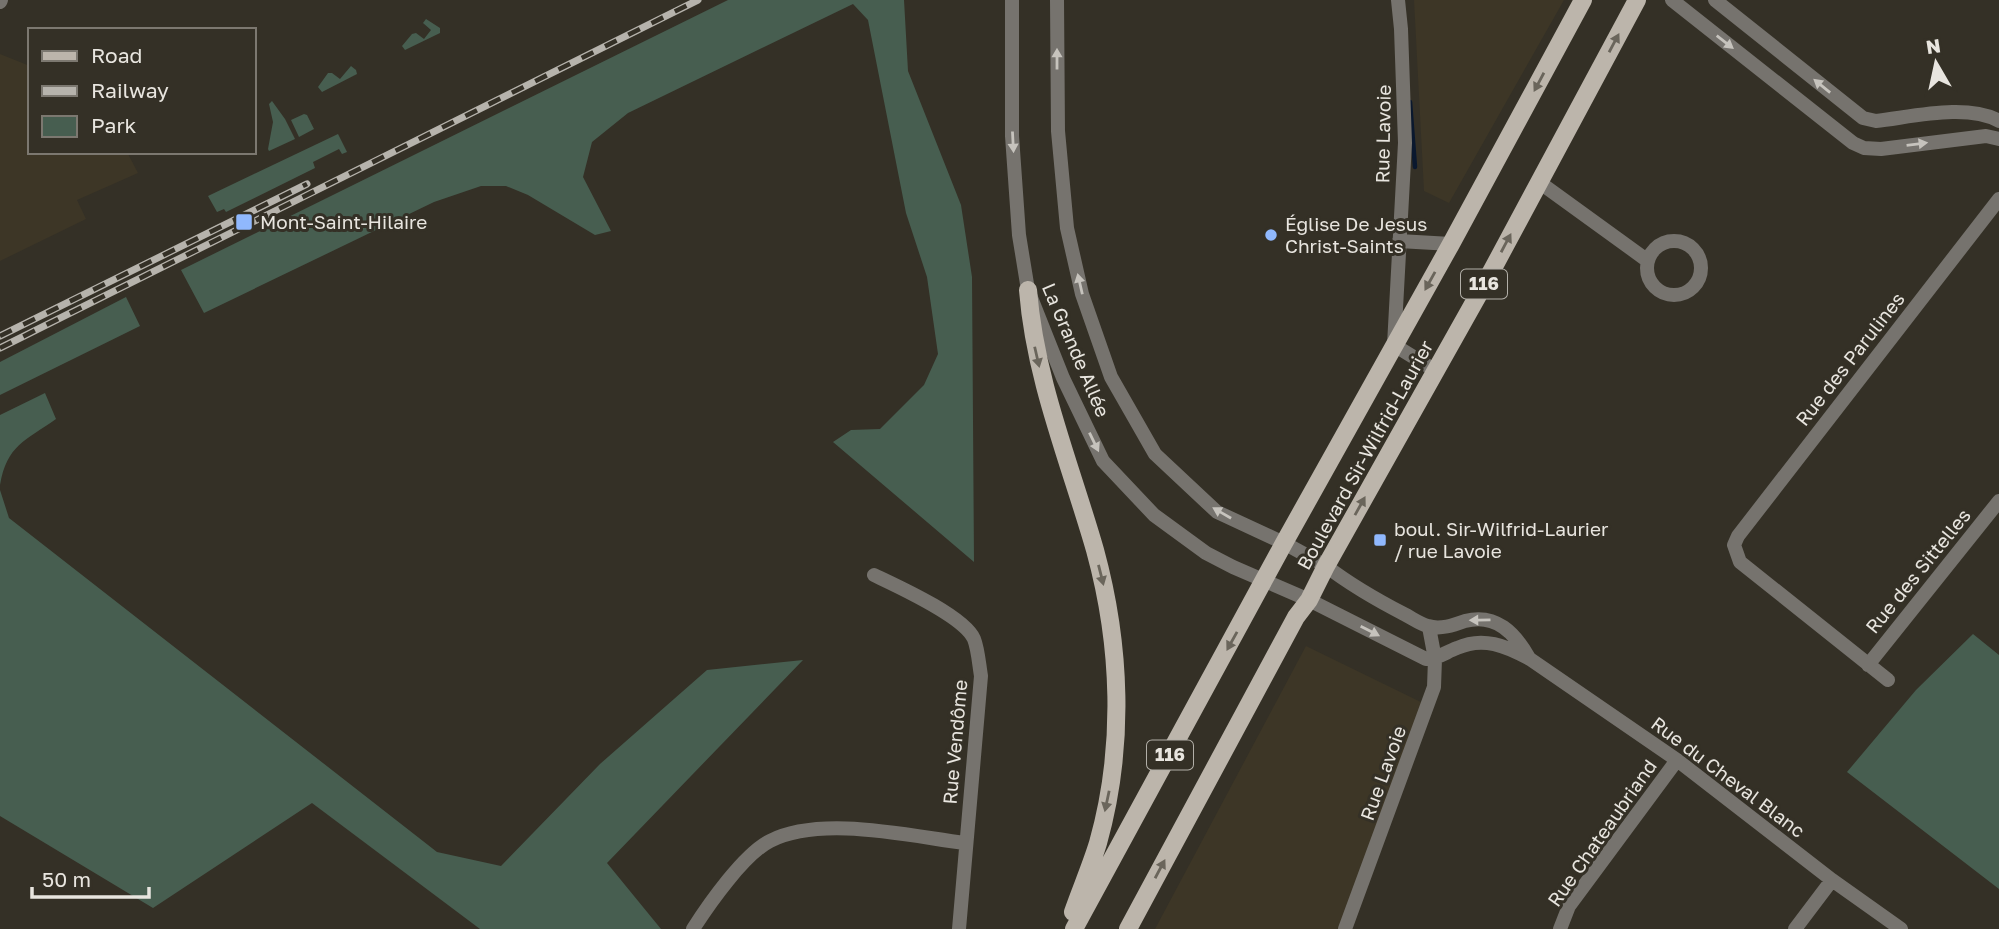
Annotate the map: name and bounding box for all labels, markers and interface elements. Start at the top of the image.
legend [28,28,256,154]
north arrow [1901,28,1971,98]
one-way arrow [1608,33,1620,53]
text: N [1924,33,1942,58]
one-way arrow [1716,35,1734,50]
text: Road [91,42,142,68]
one-way arrow [1052,47,1063,69]
one-way arrow [1533,72,1545,91]
text: Railway [91,77,169,103]
one-way arrow [1814,78,1832,93]
street label: Rue Lavoie [1370,84,1395,184]
text: Park [91,112,137,138]
one-way arrow [1008,131,1019,153]
one-way arrow [1906,139,1928,150]
place label: Mont-Saint-Hilaire [260,210,427,233]
marker: Mont-Saint-Hilaire [234,212,254,232]
place label: Église De Jesus Christ-Saints [1285,212,1427,257]
marker: Église De Jesus Christ-Saints [1263,227,1279,243]
one-way arrow [1500,234,1512,253]
road number: 116 [1461,270,1507,298]
one-way arrow [1424,271,1436,291]
one-way arrow [1074,273,1085,295]
street label: La Grande Allée [1038,279,1115,420]
street label: Rue des Parulines [1790,287,1909,430]
street label: Boulevard Sir-Wilfrid-Laurier [1292,335,1438,574]
one-way arrow [1032,346,1043,368]
one-way arrow [1089,432,1100,452]
one-way arrow [1354,497,1366,516]
street label: Rue des Sittelles [1860,504,1975,638]
one-way arrow [1213,507,1232,519]
place label: boul. Sir-Wilfrid-Laurier / rue Lavoie [1394,517,1609,562]
marker: boul. Sir-Wilfrid-Laurier / rue Lavoie [1372,532,1388,548]
one-way arrow [1096,564,1107,586]
one-way arrow [1468,615,1490,626]
one-way arrow [1360,625,1380,637]
one-way arrow [1226,631,1238,650]
street label: Rue Vendôme [938,679,971,805]
street label: Rue du Cheval Blanc [1647,711,1810,842]
street label: Rue Lavoie [1355,722,1410,823]
road number: 116 [1147,740,1193,770]
street label: Rue Chateaubriand [1542,755,1661,911]
one-way arrow [1101,790,1112,812]
scale bar [32,856,149,900]
one-way arrow [1155,859,1166,879]
text: 50 m [42,866,91,892]

